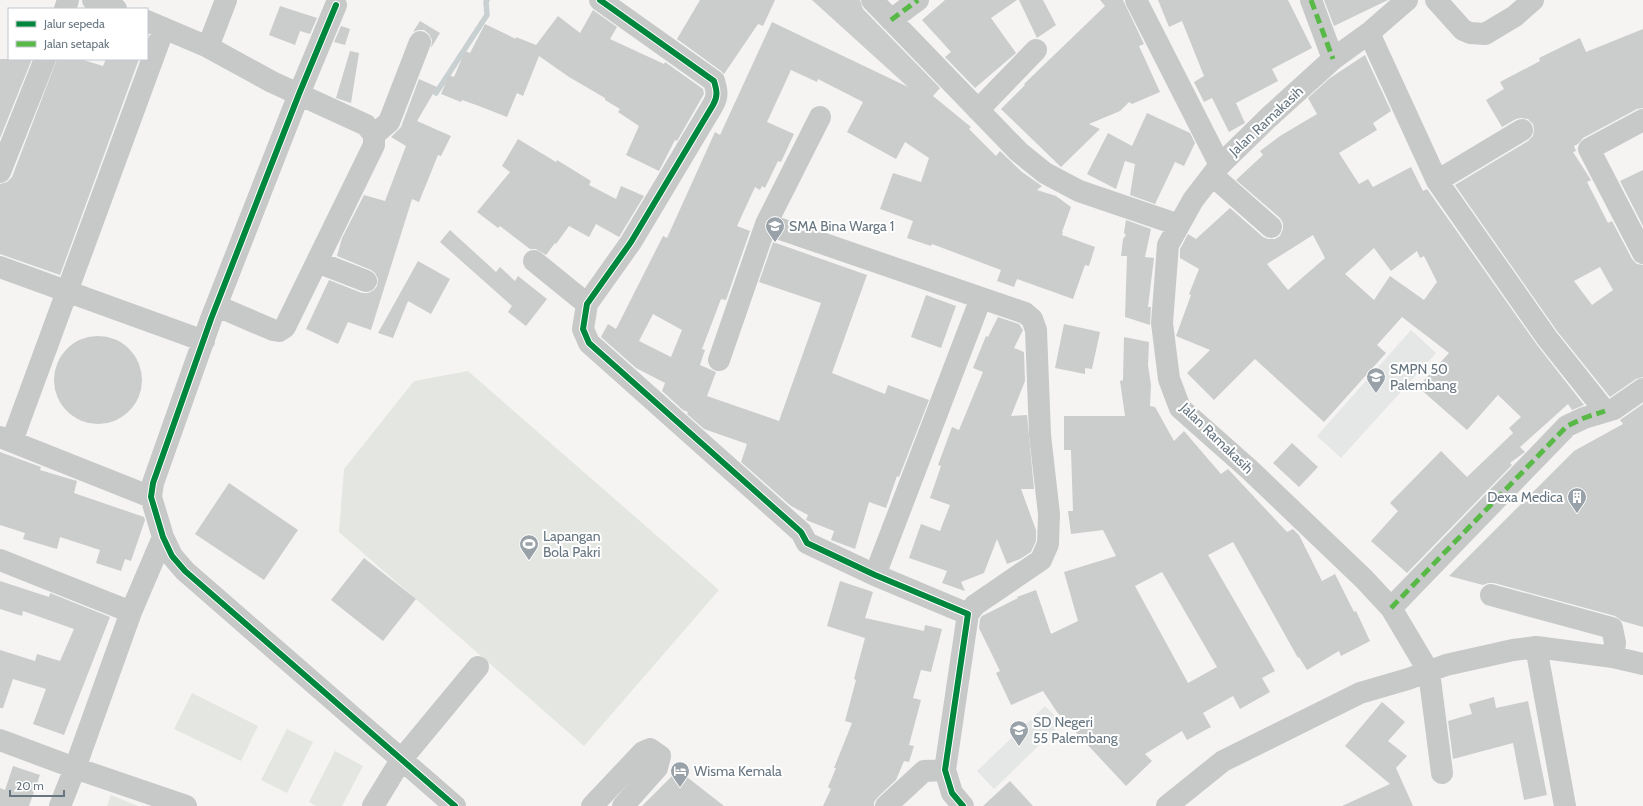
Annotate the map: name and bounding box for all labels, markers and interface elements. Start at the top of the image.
legend [8,8,148,60]
text: Jalur sepeda [43,16,105,31]
text: Jalan setapak [43,36,110,51]
street label: Jalan Ramakasih [1225,82,1307,160]
school or university icon: SMA Bina Warga 1 [764,215,786,243]
place label: SMA Bina Warga 1 [789,217,894,235]
place label: SMPN 50 Palembang [1390,360,1458,394]
school or university icon: SMPN 50 Palembang [1365,366,1387,394]
street label: Jalan Ramakasih [1176,398,1257,477]
building icon: Dexa Medica [1566,486,1588,514]
place label: Dexa Medica [1487,488,1563,506]
place label: Lapangan Bola Pakri [543,527,601,561]
sports icon: Lapangan Bola Pakri [518,533,540,561]
place label: SD Negeri 55 Palembang [1033,713,1119,747]
school or university icon: SD Negeri 55 Palembang [1008,719,1030,747]
hotel icon: Wisma Kemala [669,760,691,788]
place label: Wisma Kemala [694,762,782,780]
scale bar [10,772,64,798]
text: 20 m [16,778,44,793]

